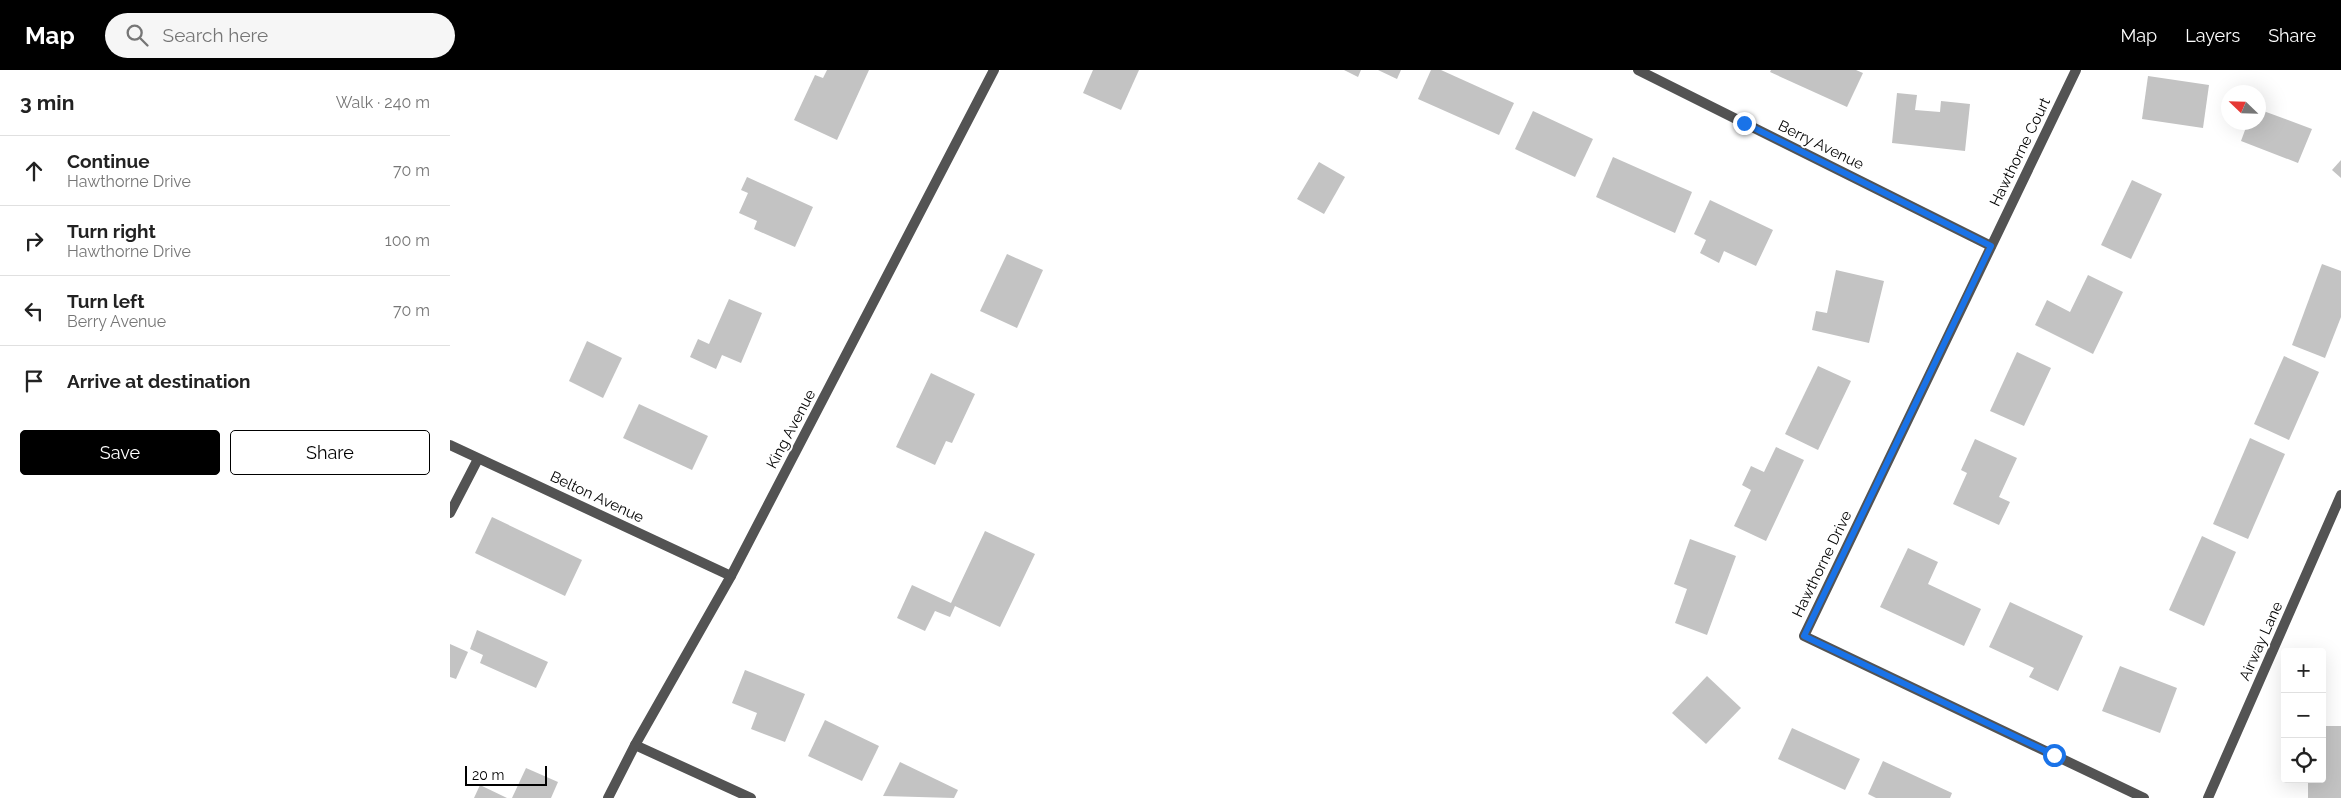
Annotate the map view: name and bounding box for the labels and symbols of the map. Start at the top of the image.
north arrow [2221,85,2266,130]
street label: Hawthorne Court [1986,95,2054,209]
route end [1733,112,1756,135]
street label: Berry Avenue [1775,117,1867,174]
street label: King Avenue [763,386,819,472]
street label: Belton Avenue [547,467,647,527]
street label: Hawthorne Drive [1788,508,1856,620]
street label: Airway Lane [2236,599,2287,683]
route start [2043,744,2066,767]
scale bar [465,763,548,786]

